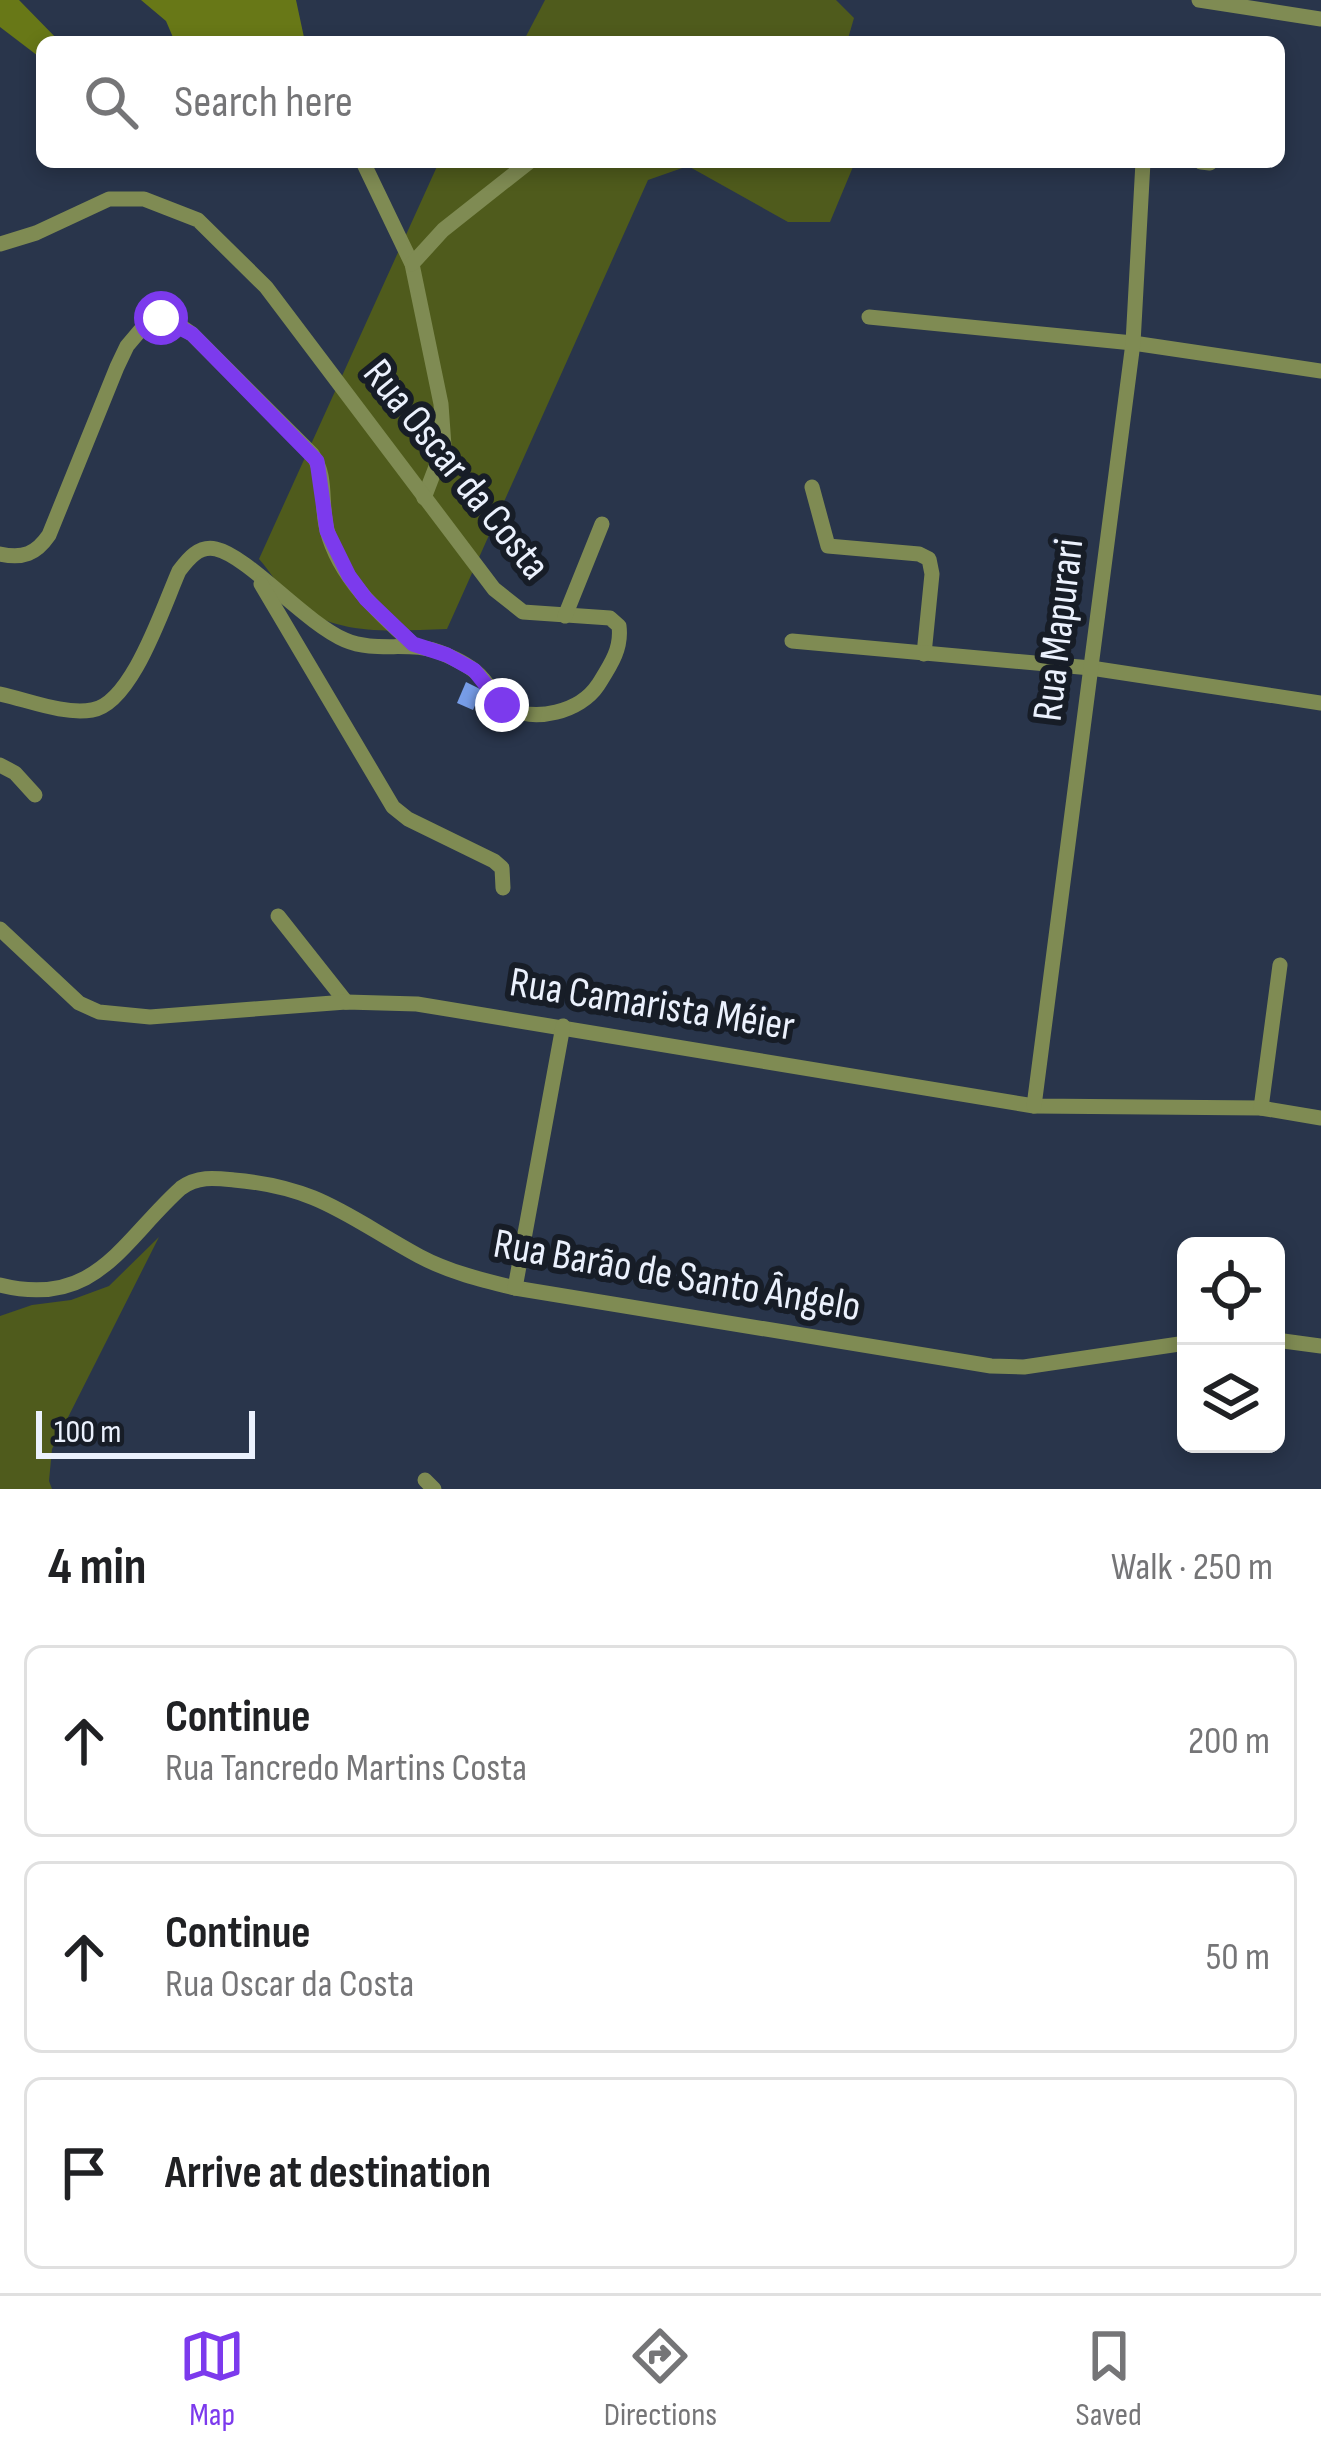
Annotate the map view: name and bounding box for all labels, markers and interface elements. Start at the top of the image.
search box [36,36,1285,168]
icon: search [78,69,144,135]
text: Search here [174,75,353,130]
route start [134,291,188,345]
street label: Rua Oscar da Costa [352,350,560,590]
street label: Rua Mapurari [1023,536,1095,724]
route end [475,678,529,732]
street label: Rua Camarista Méier [506,957,798,1053]
street label: Rua Barão de Santo Ângelo [489,1219,865,1333]
map controls [1177,1237,1285,1453]
button: locate [1177,1237,1285,1345]
button: layers [1177,1345,1285,1453]
scale bar [36,1405,255,1458]
text: 100 m [54,1412,121,1452]
text: 4 min [48,1537,147,1598]
text: Walk · 250 m [1111,1544,1273,1591]
text: Continue [165,1690,311,1745]
icon: ahead [51,1708,117,1774]
text: 200 m [1188,1718,1270,1765]
text: Rua Tancredo Martins Costa [165,1745,527,1792]
text: Continue [165,1906,311,1961]
icon: ahead [51,1924,117,1990]
text: 50 m [1206,1934,1270,1981]
text: Rua Oscar da Costa [165,1961,414,2008]
icon: arrive [51,2140,117,2206]
text: Arrive at destination [165,2146,491,2201]
tab: Map [179,2323,245,2435]
tab: Directions [604,2323,717,2435]
tab: Saved [1076,2323,1142,2435]

